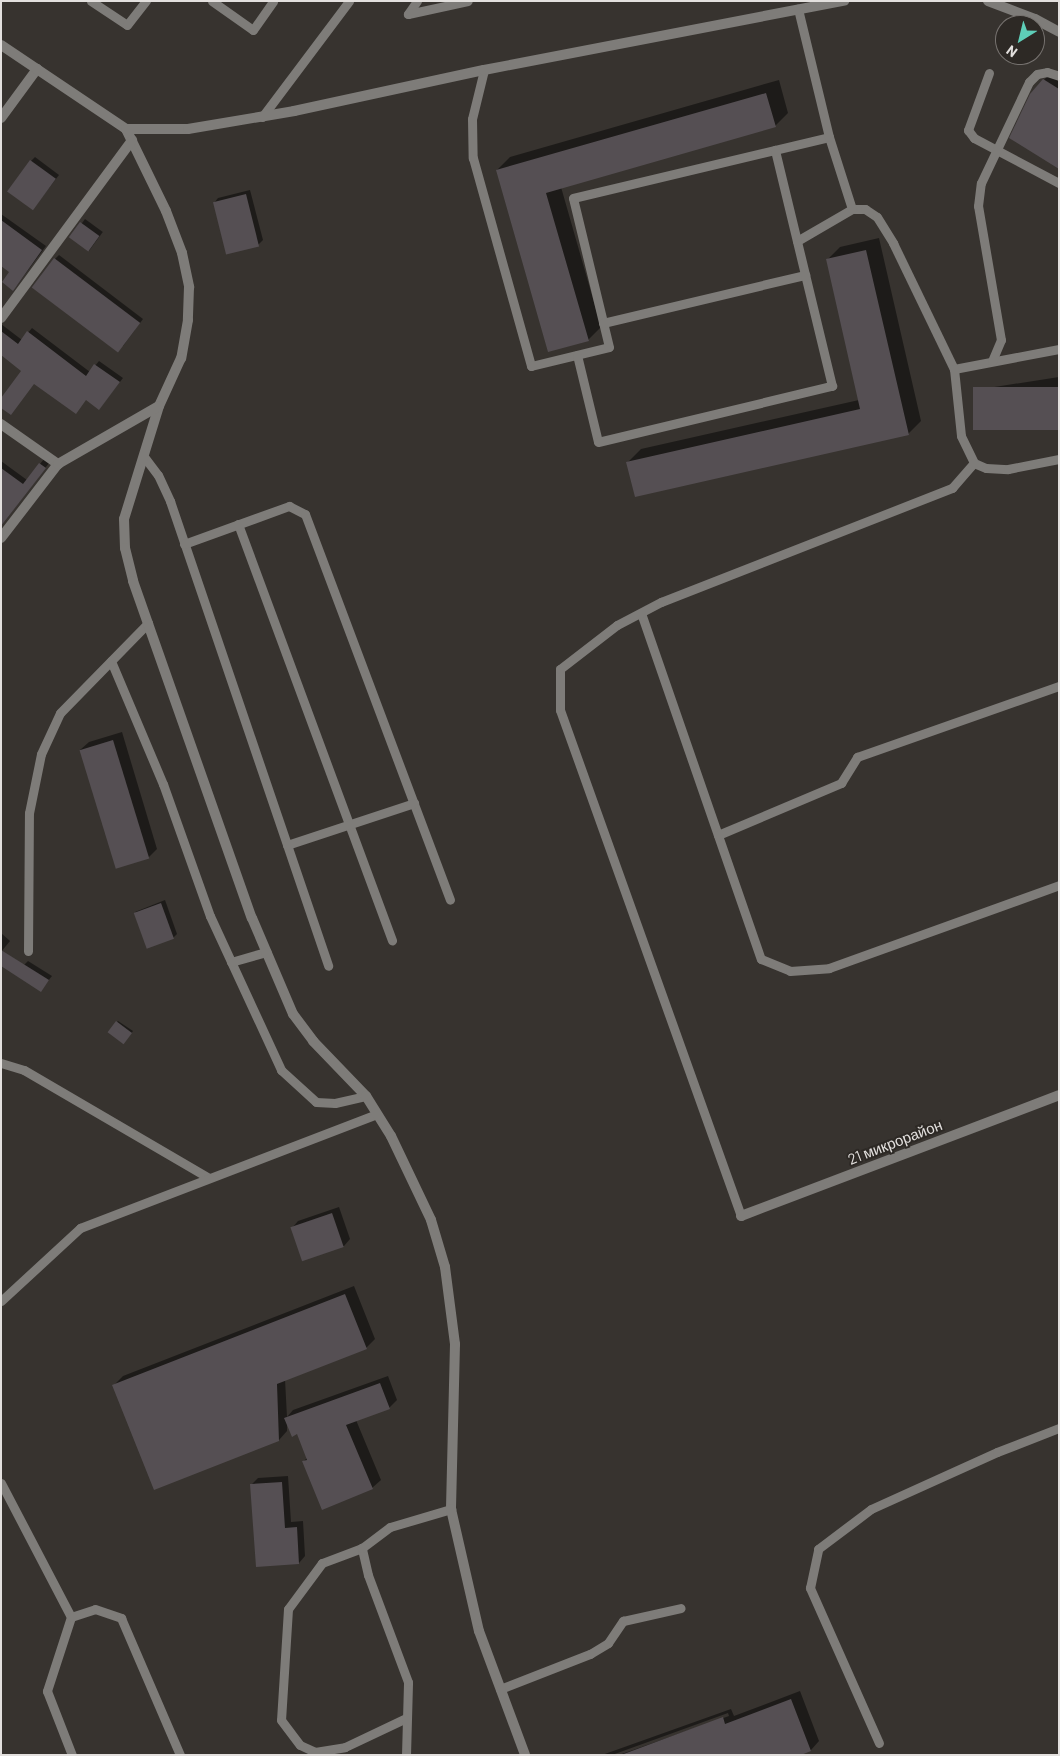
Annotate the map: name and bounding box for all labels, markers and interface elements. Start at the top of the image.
north arrow [995,15,1045,65]
text: N [1003,42,1020,61]
street label: 21 микрорайон [845,1116,945,1168]

